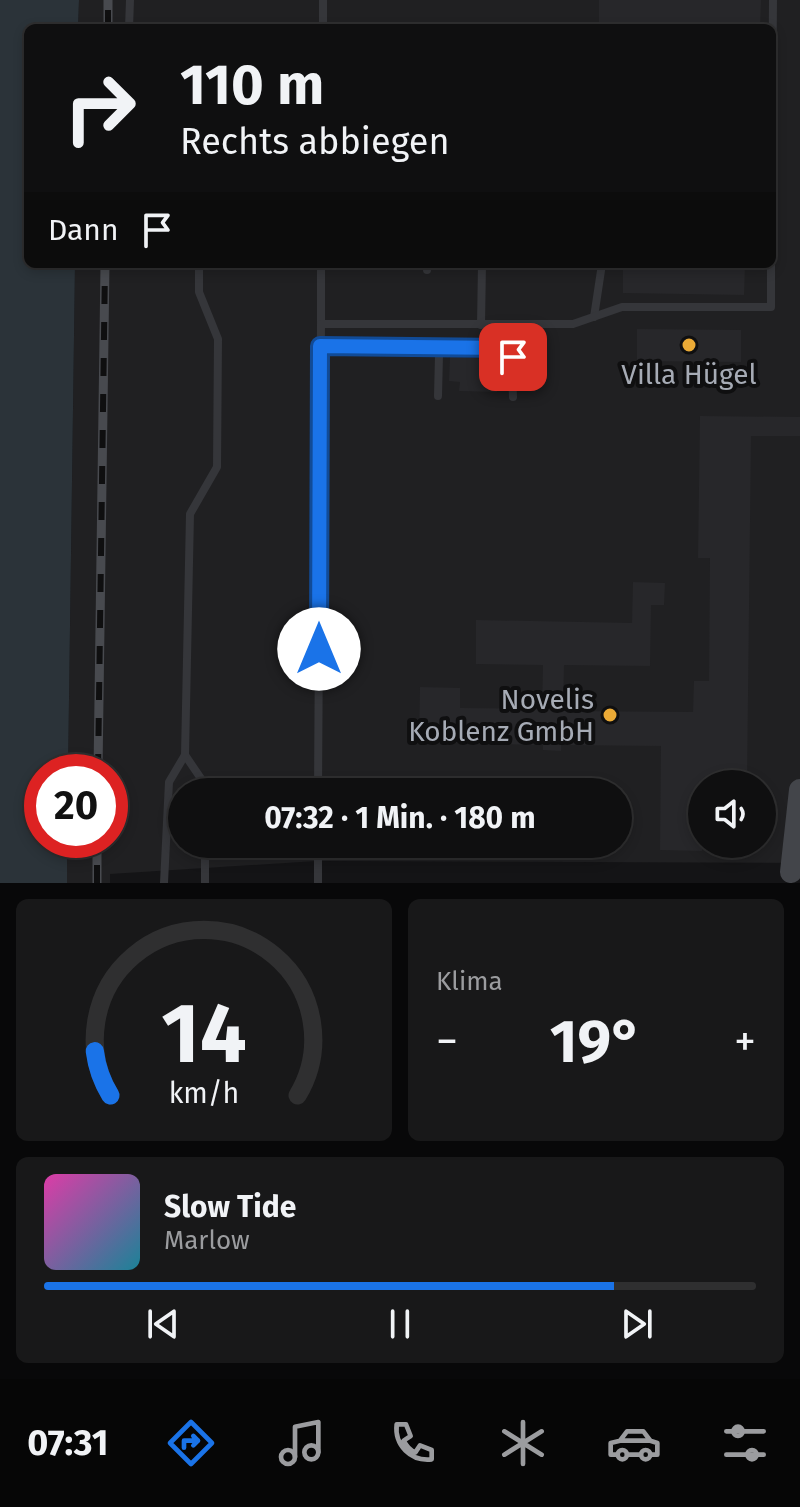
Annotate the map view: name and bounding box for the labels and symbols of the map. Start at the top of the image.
pin [479,323,547,391]
marker: Villa Hügel [680,336,698,354]
place label: Villa Hügel [621,358,757,391]
position arrow [277,607,361,691]
place label: Novelis Koblenz GmbH [408,683,594,748]
marker: Novelis Koblenz GmbH [601,706,619,724]
speed limit sign: 20 [24,754,128,858]

